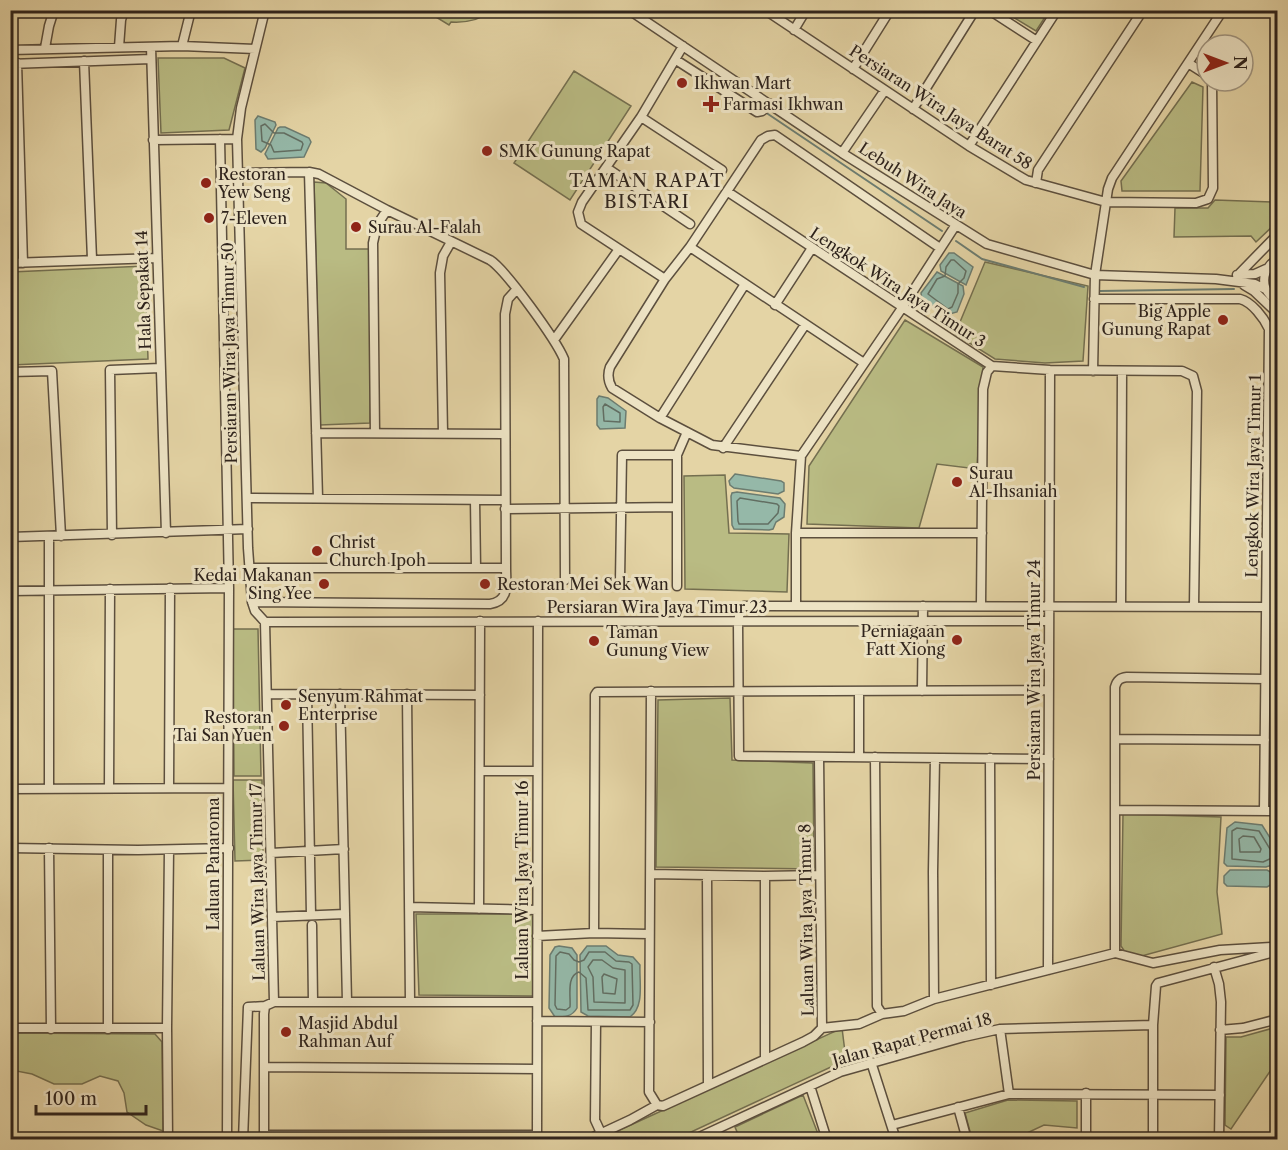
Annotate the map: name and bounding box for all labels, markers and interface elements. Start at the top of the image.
north arrow [1195,33,1255,93]
street label: Persiaran Wira Jaya Barat 58 [846,40,1036,174]
text: N [1230,56,1250,70]
place label: Ikhwan Mart [694,73,792,93]
marker: Ikhwan Mart [675,76,689,90]
place label: Farmasi Ikhwan [723,94,844,114]
marker: Farmasi Ikhwan [704,97,718,111]
street label: Lebuh Wira Jaya [855,138,971,223]
place label: SMK Gunung Rapat [499,141,651,161]
marker: SMK Gunung Rapat [480,144,494,158]
place label: Restoran Yew Seng [217,164,291,202]
district label: TAMAN RAPAT BISTARI [569,170,725,213]
marker: Restoran Yew Seng [199,176,213,190]
place label: 7-Eleven [221,208,287,228]
marker: 7-Eleven [202,211,216,225]
place label: Surau Al-Falah [368,217,481,237]
marker: Surau Al-Falah [349,220,363,234]
street label: Lengkok Wira Jaya Timur 3 [806,223,990,351]
street label: Hala Sepakat 14 [131,230,155,350]
street label: Persiaran Wira Jaya Timur 50 [217,242,241,464]
place label: Big Apple Gunung Rapat [1102,301,1211,339]
marker: Big Apple Gunung Rapat [1216,313,1230,327]
street label: Lengkok Wira Jaya Timur 1 [1241,374,1265,578]
place label: Surau Al-Ihsaniah [968,463,1058,501]
marker: Surau Al-Ihsaniah [950,475,964,489]
place label: Christ Church Ipoh [329,532,426,570]
marker: Christ Church Ipoh [310,544,324,558]
street label: Persiaran Wira Jaya Timur 24 [1024,559,1044,781]
place label: Kedai Makanan Sing Yee [193,565,312,603]
place label: Restoran Mei Sek Wan [497,574,669,594]
marker: Kedai Makanan Sing Yee [317,577,331,591]
marker: Restoran Mei Sek Wan [478,577,492,591]
street label: Persiaran Wira Jaya Timur 23 [547,597,767,617]
place label: Perniagaan Fatt Xiong [861,621,946,659]
place label: Taman Gunung View [606,622,710,660]
marker: Perniagaan Fatt Xiong [950,633,964,647]
marker: Taman Gunung View [587,634,601,648]
place label: Senyum Rahmat Enterprise [298,686,424,724]
marker: Senyum Rahmat Enterprise [279,698,293,712]
place label: Restoran Tai San Yuen [173,707,272,745]
marker: Restoran Tai San Yuen [277,719,291,733]
street label: Laluan Wira Jaya Timur 16 [512,780,532,980]
street label: Laluan Wira Jaya Timur 17 [245,783,269,981]
street label: Laluan Panaroma [203,797,223,931]
street label: Laluan Wira Jaya Timur 8 [794,823,818,1017]
street label: Jalan Rapat Permai 18 [827,1008,994,1071]
place label: Masjid Abdul Rahman Auf [298,1013,398,1051]
marker: Masjid Abdul Rahman Auf [279,1025,293,1039]
scale bar [36,1078,146,1116]
text: 100 m [45,1088,97,1110]

